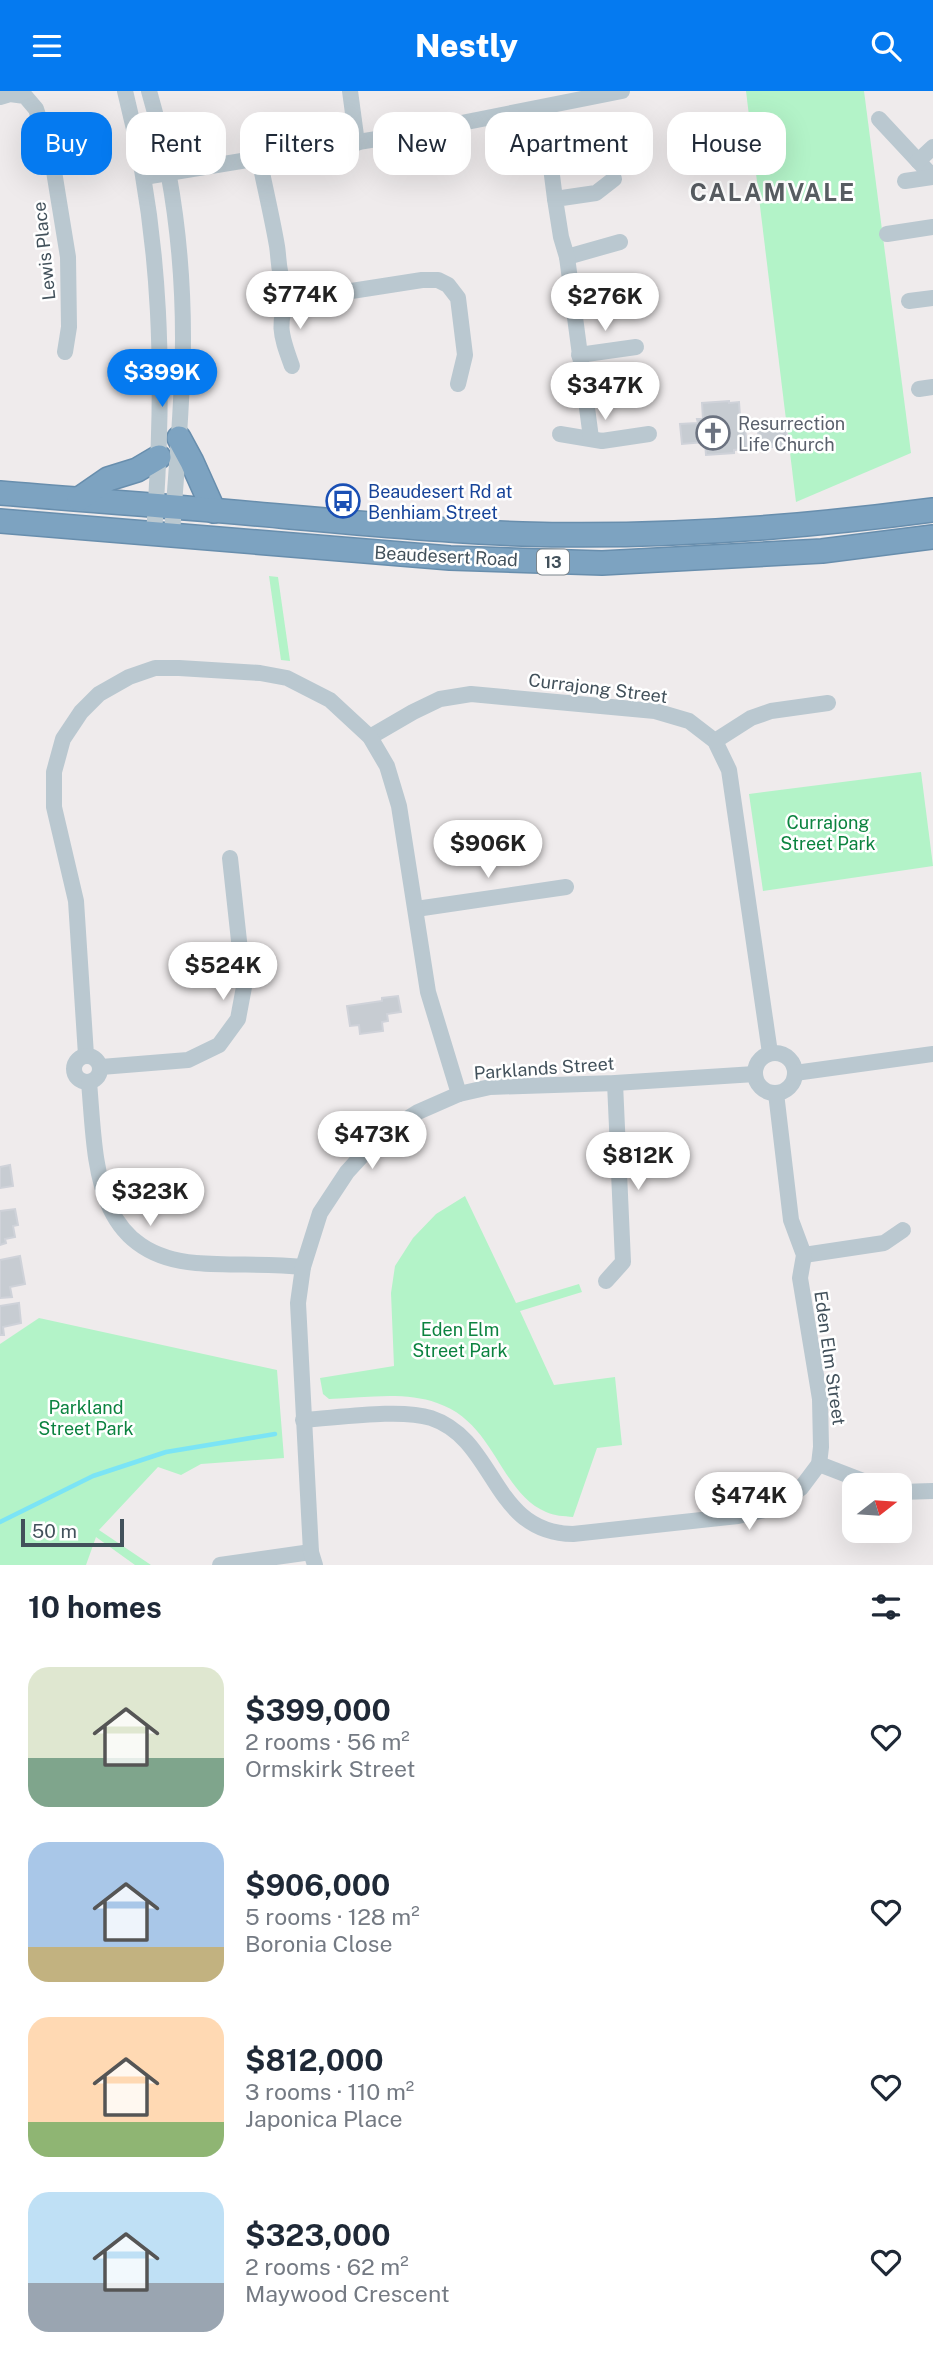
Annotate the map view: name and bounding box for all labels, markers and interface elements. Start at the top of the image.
icon: menu [28,27,66,65]
text: Nestly [415,27,518,64]
icon: search [867,27,905,65]
chip: Buy [21,112,112,175]
chip: Rent [126,112,226,175]
chip: Filters [240,112,359,175]
chip: New [373,112,471,175]
chip: Apartment [485,112,653,175]
chip: House [667,112,786,175]
district label: CALAMVALE [690,178,856,206]
street label: Lewis Place [28,201,60,301]
pin: $774K [251,271,349,331]
pin: $276K [556,273,654,333]
text: $774K [262,280,338,307]
text: $276K [567,282,643,309]
pin: $399K [113,349,211,409]
text: $399K [123,358,201,385]
pin: $347K [556,363,654,422]
text: $347K [567,371,643,398]
place label: Resurrection Life Church [738,413,845,455]
church icon: Resurrection Life Church [694,414,732,452]
place label: Beaudesert Rd at Benhiam Street [368,481,513,523]
bus stop icon: Beaudesert Rd at Benhiam Street [324,482,362,520]
street label: Beaudesert Road [374,542,518,570]
road number: 13 [537,549,569,575]
street label: Currajong Street [527,669,669,707]
park label: Currajong Street Park [780,812,876,854]
pin: $906K [439,821,537,880]
text: $906K [449,829,527,856]
pin: $524K [174,943,272,1002]
text: $524K [184,951,262,978]
street label: Parklands Street [473,1053,615,1083]
pin: $473K [323,1111,421,1171]
text: $473K [334,1120,410,1147]
pin: $812K [589,1133,687,1192]
text: $812K [602,1141,674,1168]
pin: $323K [101,1169,199,1228]
text: $323K [111,1177,189,1204]
street label: Eden Elm Street [810,1289,850,1427]
park label: Eden Elm Street Park [412,1319,508,1361]
park label: Parkland Street Park [38,1397,134,1439]
pin: $474K [700,1473,798,1532]
north arrow [842,1473,912,1543]
map controls [842,1473,912,1543]
text: $474K [711,1481,787,1508]
scale bar [21,1516,124,1548]
text: 50 m [32,1520,77,1542]
icon: filters [867,1588,905,1626]
text: 10 homes [28,1589,162,1625]
text: $399,000 [245,1692,391,1728]
icon: home [84,1695,168,1779]
icon: heart [867,1718,905,1756]
text: 2 rooms · 56 m² [245,1728,410,1755]
text: Ormskirk Street [245,1755,416,1782]
text: $906,000 [245,1867,390,1903]
icon: home [84,1870,168,1954]
icon: heart [867,1893,905,1931]
text: 5 rooms · 128 m² [245,1903,420,1930]
text: Boronia Close [245,1930,392,1957]
text: $812,000 [245,2042,384,2078]
icon: home [84,2045,168,2129]
icon: heart [867,2068,905,2106]
text: 3 rooms · 110 m² [245,2078,414,2105]
text: Japonica Place [245,2105,403,2132]
text: $323,000 [245,2217,391,2253]
icon: home [84,2220,168,2304]
icon: heart [867,2243,905,2281]
text: 2 rooms · 62 m² [245,2253,409,2280]
text: Maywood Crescent [245,2280,450,2307]

